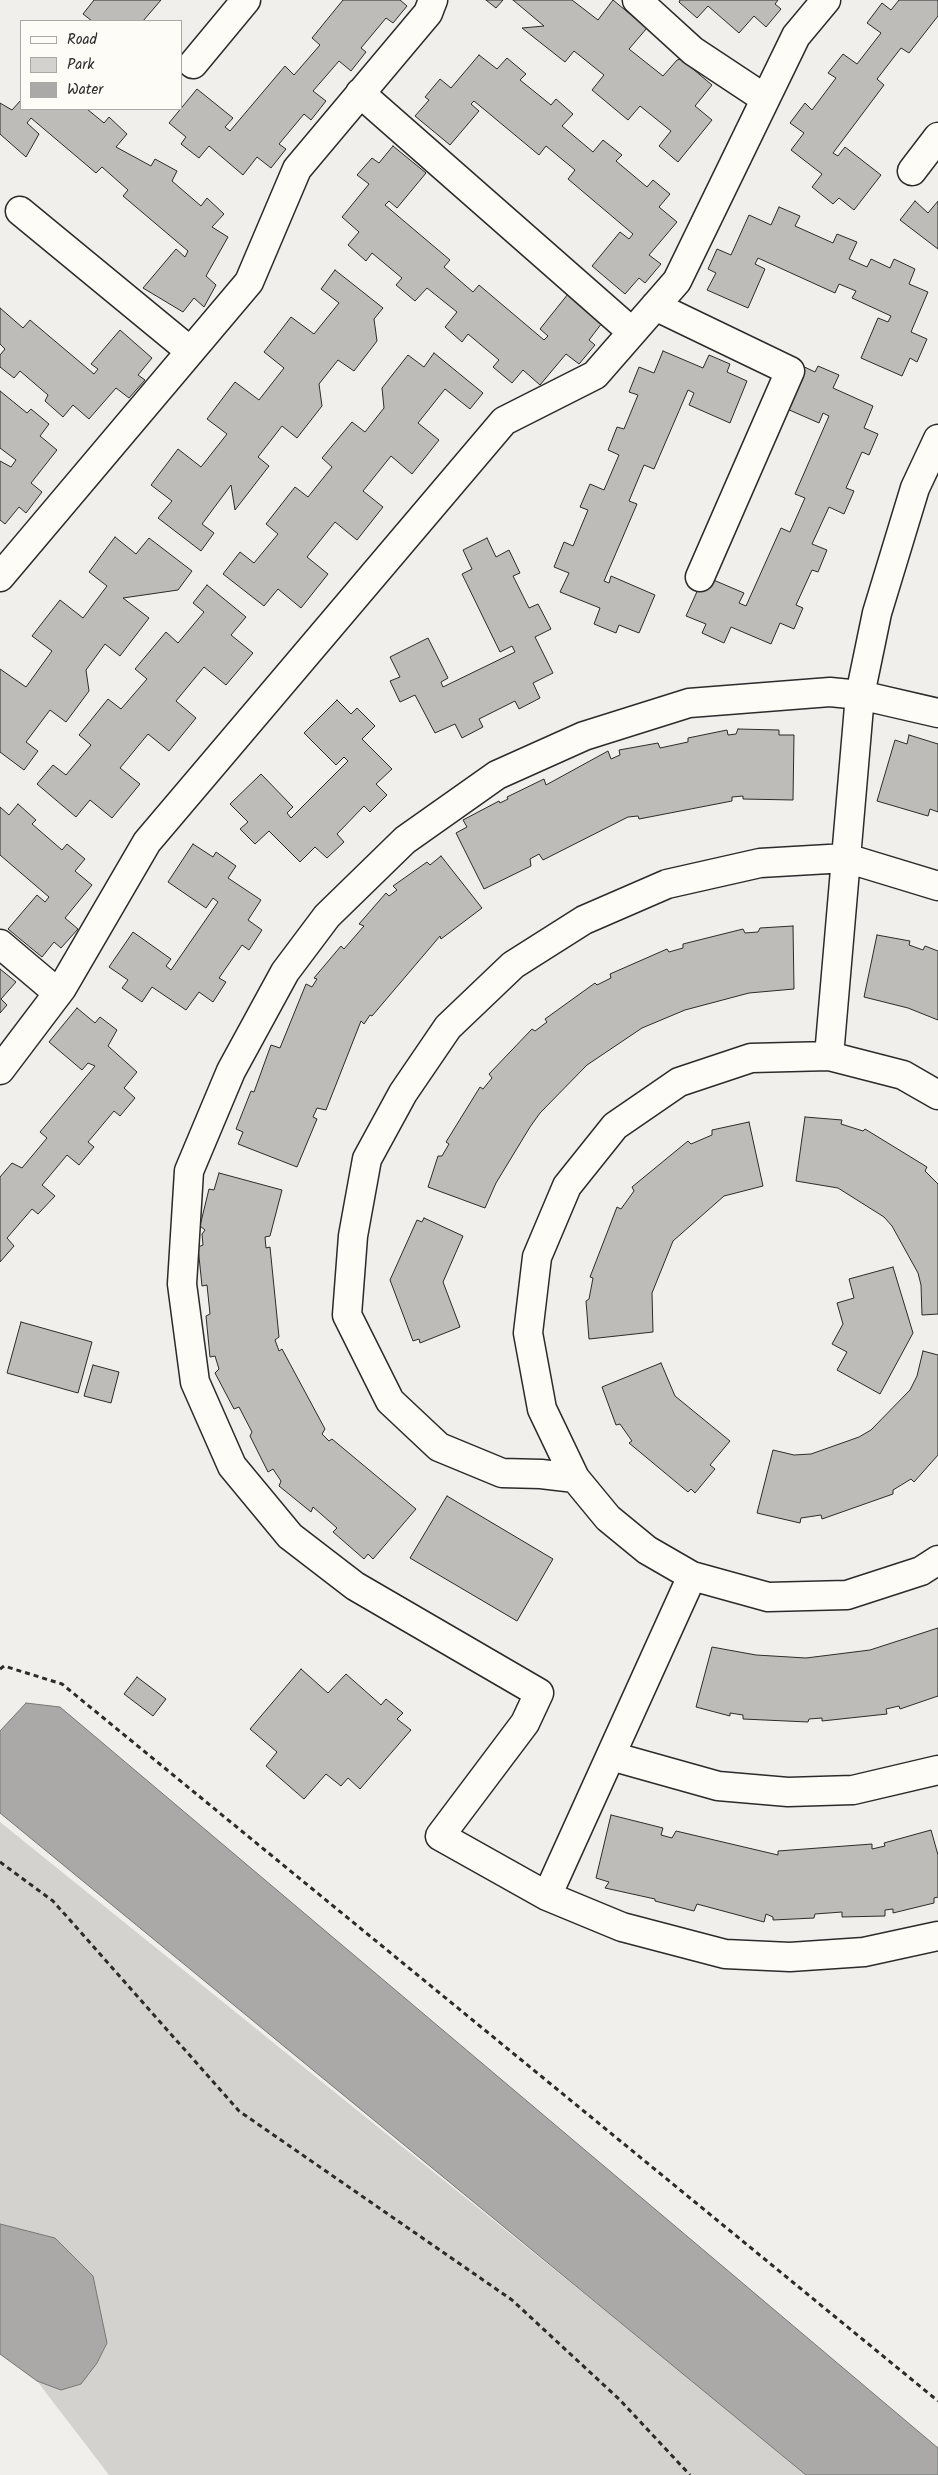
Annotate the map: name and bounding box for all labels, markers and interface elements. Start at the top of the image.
legend [20,20,182,110]
text: Road [67,28,97,52]
text: Park [67,53,94,77]
text: Water [67,78,103,102]

